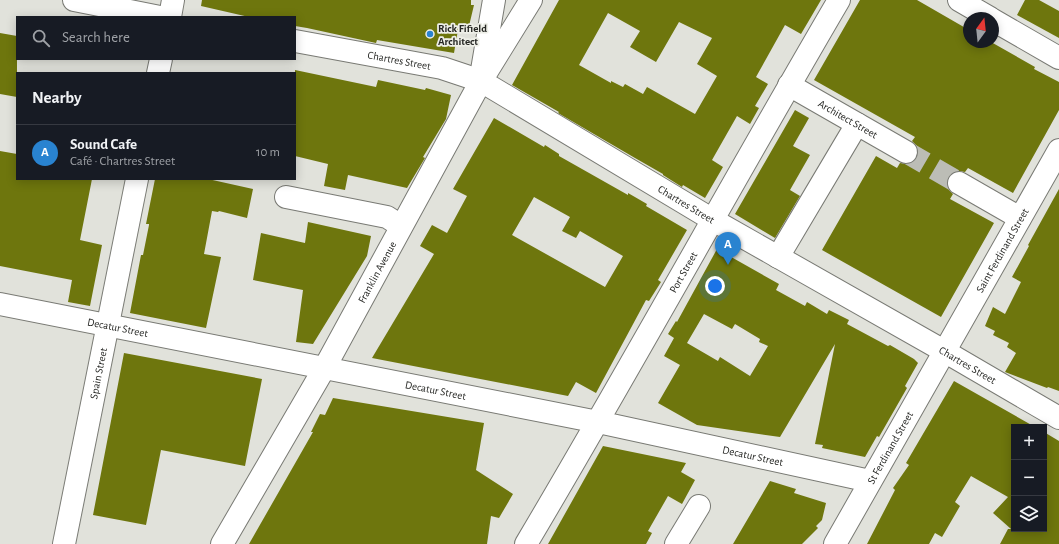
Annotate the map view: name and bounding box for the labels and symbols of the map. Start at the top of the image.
north arrow [963,12,999,48]
place label: Rick Fifield Architect [438,23,487,47]
marker: Rick Fifield Architect [425,29,435,39]
street label: Chartres Street [367,49,432,72]
street label: Architect Street [816,98,880,141]
street label: Chartres Street [656,183,717,226]
street label: Saint Ferdinand Street [974,206,1031,294]
pin: A [715,232,741,265]
street label: Franklin Avenue [356,240,398,305]
street label: Port Street [667,249,700,295]
your location [705,276,725,296]
street label: Decatur Street [86,316,149,339]
street label: Chartres Street [937,344,998,386]
street label: Spain Street [88,346,109,400]
street label: Decatur Street [404,379,467,402]
street label: St Ferdinand Street [865,409,916,486]
street label: Decatur Street [721,444,785,468]

